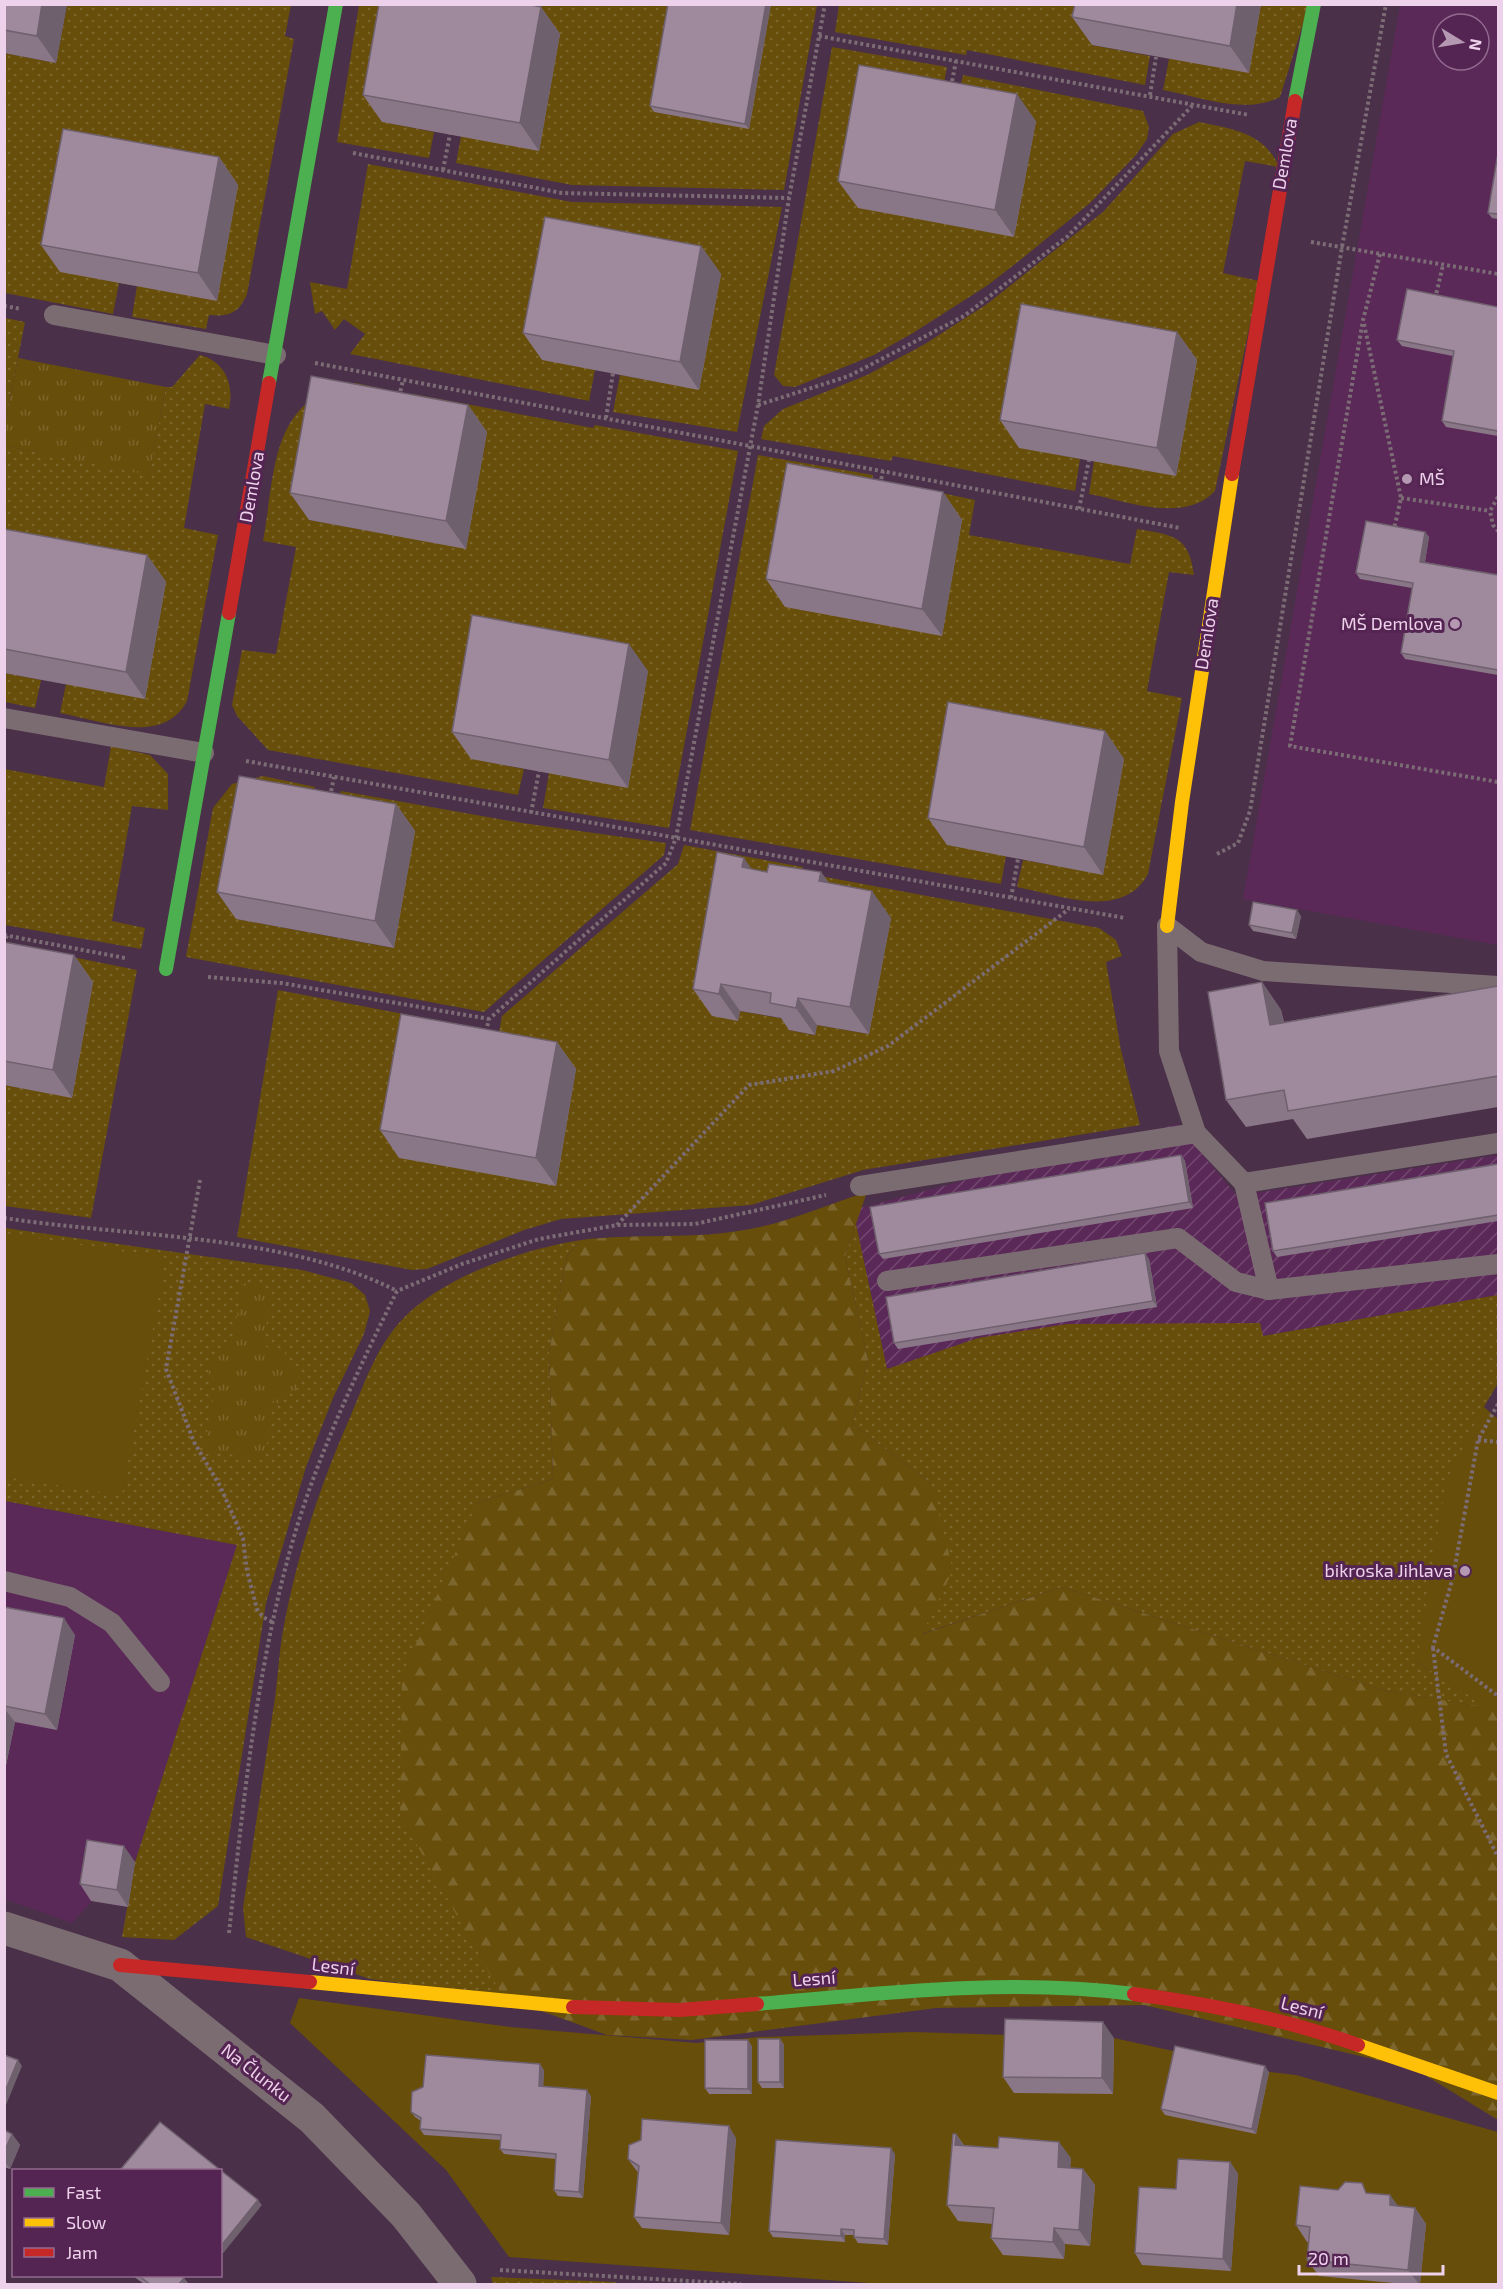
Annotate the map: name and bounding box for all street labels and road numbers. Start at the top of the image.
street label: Demlova [1267,116,1301,191]
street label: Demlova [234,449,268,524]
street label: Demlova [1190,596,1223,671]
street label: Lesní [310,1952,356,1980]
street label: Lesní [792,1965,837,1990]
street label: Lesní [1279,1991,1326,2023]
street label: Na Člunku [217,2038,296,2106]

